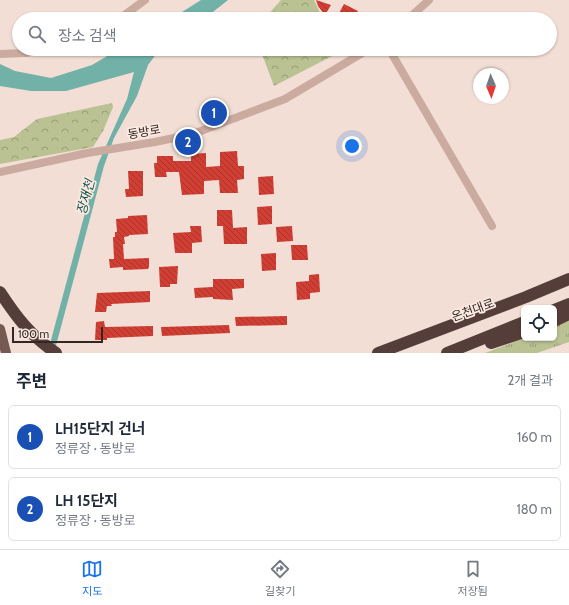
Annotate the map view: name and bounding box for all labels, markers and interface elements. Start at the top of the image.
search box [12,12,557,56]
icon: search [26,23,48,45]
text: 장소 검색 [58,27,117,45]
north arrow [473,68,509,104]
pin: 1 [201,98,227,128]
street label: 동방로 [126,121,162,142]
pin: 2 [175,127,201,157]
your location [342,136,362,156]
water label: 장재천 [73,177,98,216]
street label: 온천대로 [450,295,496,324]
map controls [521,305,557,341]
button: locate [521,305,557,341]
scale bar [12,325,103,344]
text: 100 m [18,327,49,341]
text: 주변 [16,371,47,391]
text: 2개 결과 [507,372,553,388]
text: LH15단지 건너 [55,420,146,438]
text: 1 [28,429,32,445]
text: 160 m [517,429,552,445]
text: 정류장 · 동방로 [55,440,136,456]
text: LH 15단지 [55,492,118,510]
text: 2 [27,501,33,517]
text: 180 m [516,501,552,517]
text: 정류장 · 동방로 [55,512,136,528]
tab: 지도 [81,558,103,598]
tab: 길찾기 [265,558,295,598]
tab: 저장됨 [458,558,488,598]

